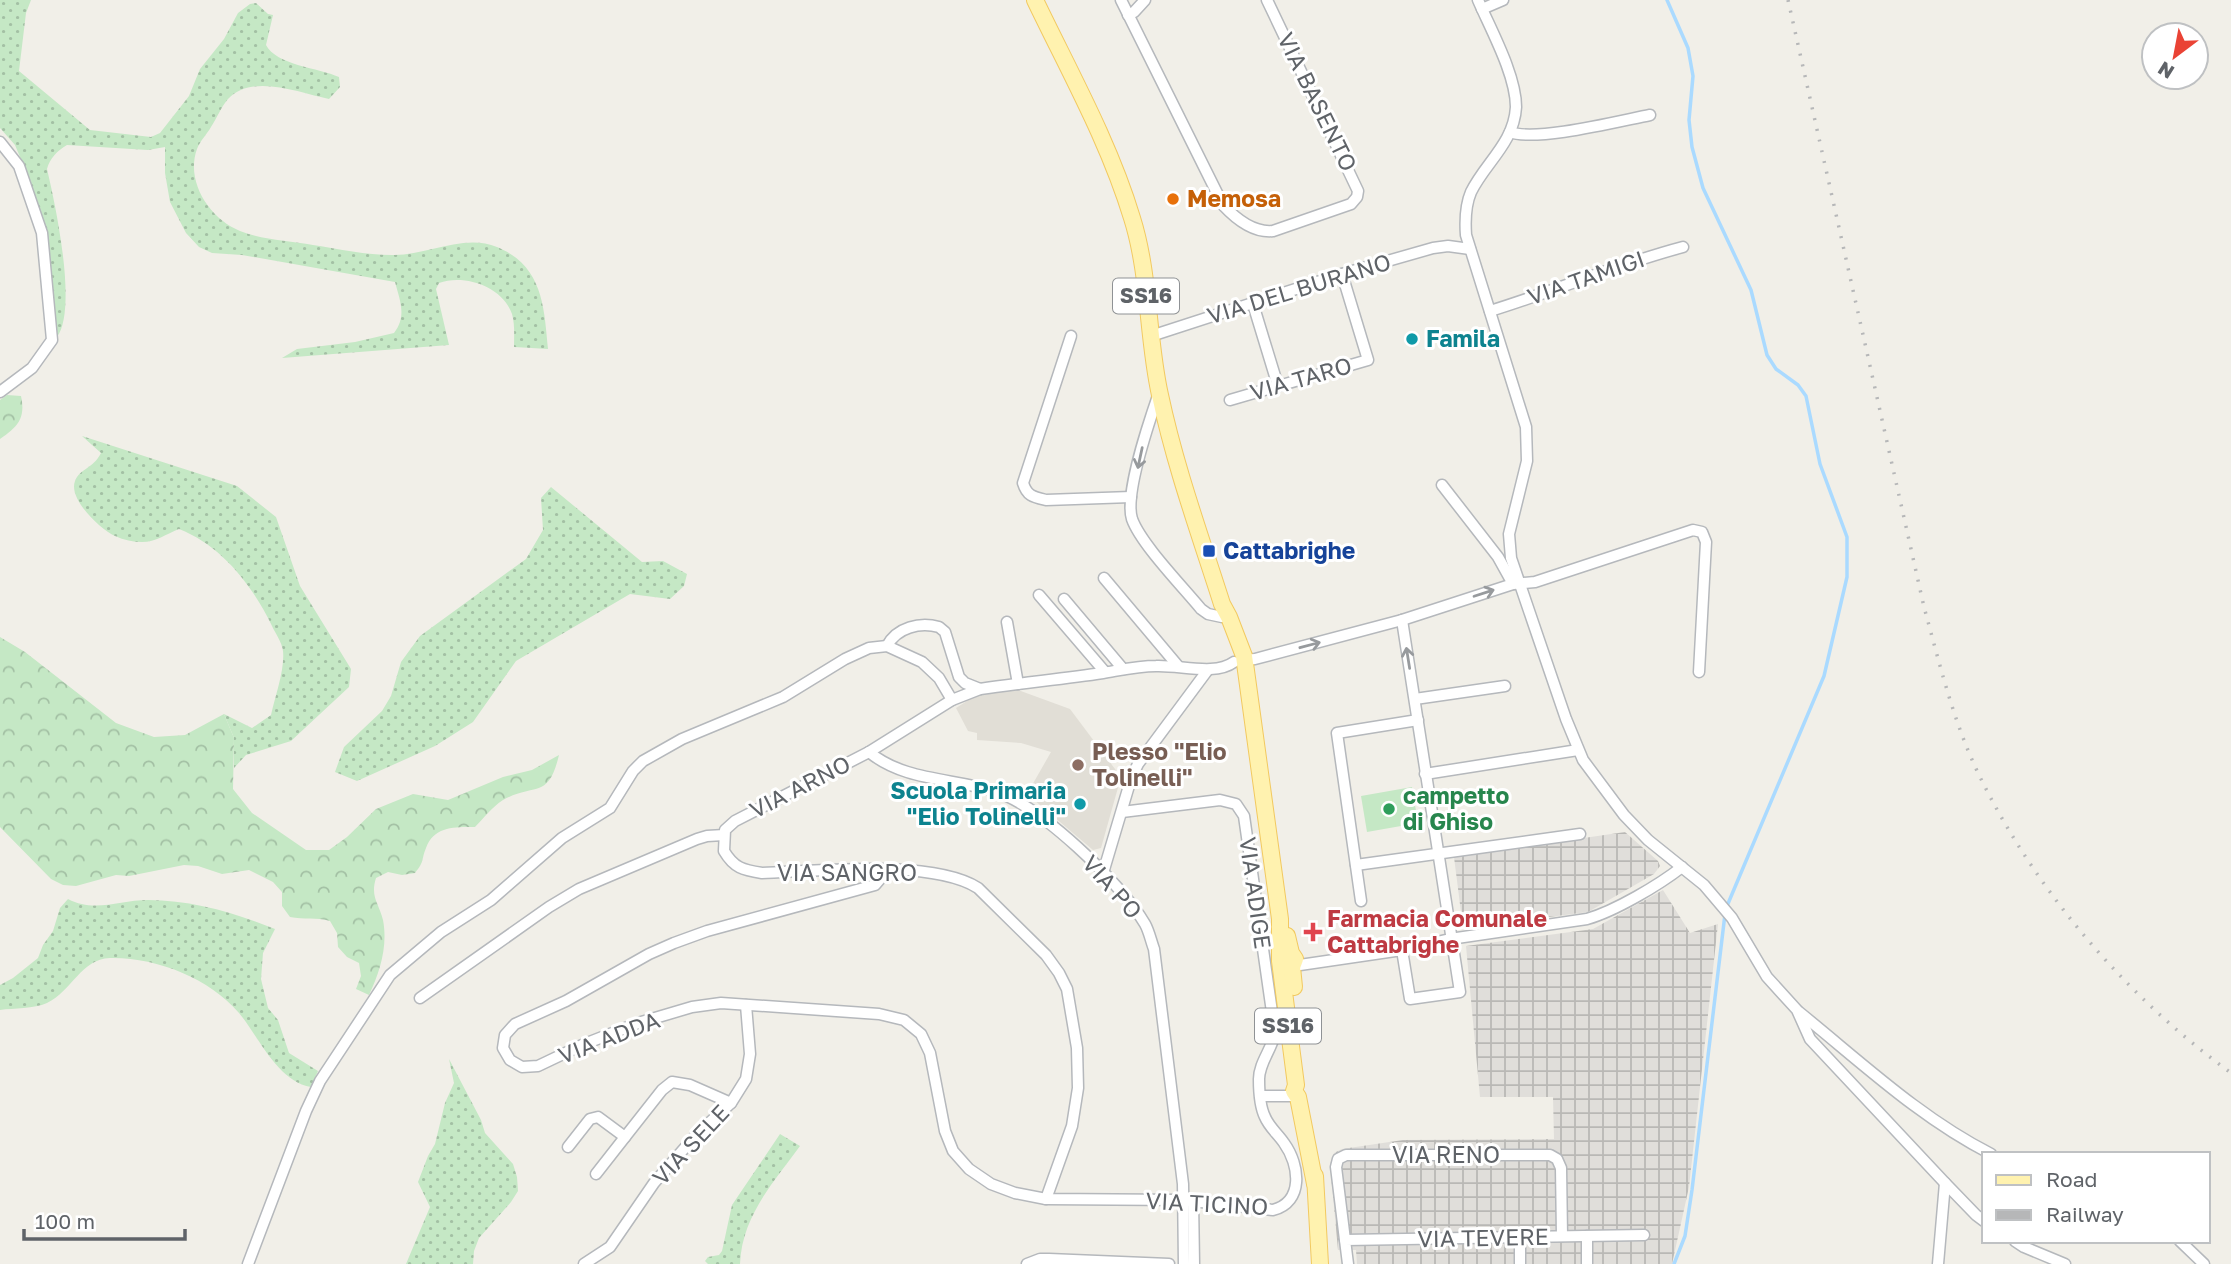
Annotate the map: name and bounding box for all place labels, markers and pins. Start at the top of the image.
place label: Memosa [1187,184,1281,212]
marker: Memosa [1165,191,1181,207]
place label: Famila [1426,324,1500,352]
marker: Famila [1404,331,1420,347]
place label: Cattabrighe [1223,536,1355,564]
marker: Cattabrighe [1201,543,1217,559]
place label: Plesso "Elio Tolinelli" [1092,737,1227,791]
marker: Plesso "Elio Tolinelli" [1070,757,1086,773]
place label: Scuola Primaria "Elio Tolinelli" [890,776,1066,830]
place label: campetto di Ghiso [1403,781,1509,835]
marker: Scuola Primaria "Elio Tolinelli" [1072,796,1088,812]
marker: campetto di Ghiso [1381,801,1397,817]
place label: Farmacia Comunale Cattabrighe [1327,904,1547,958]
marker: Farmacia Comunale Cattabrighe [1305,924,1321,940]

